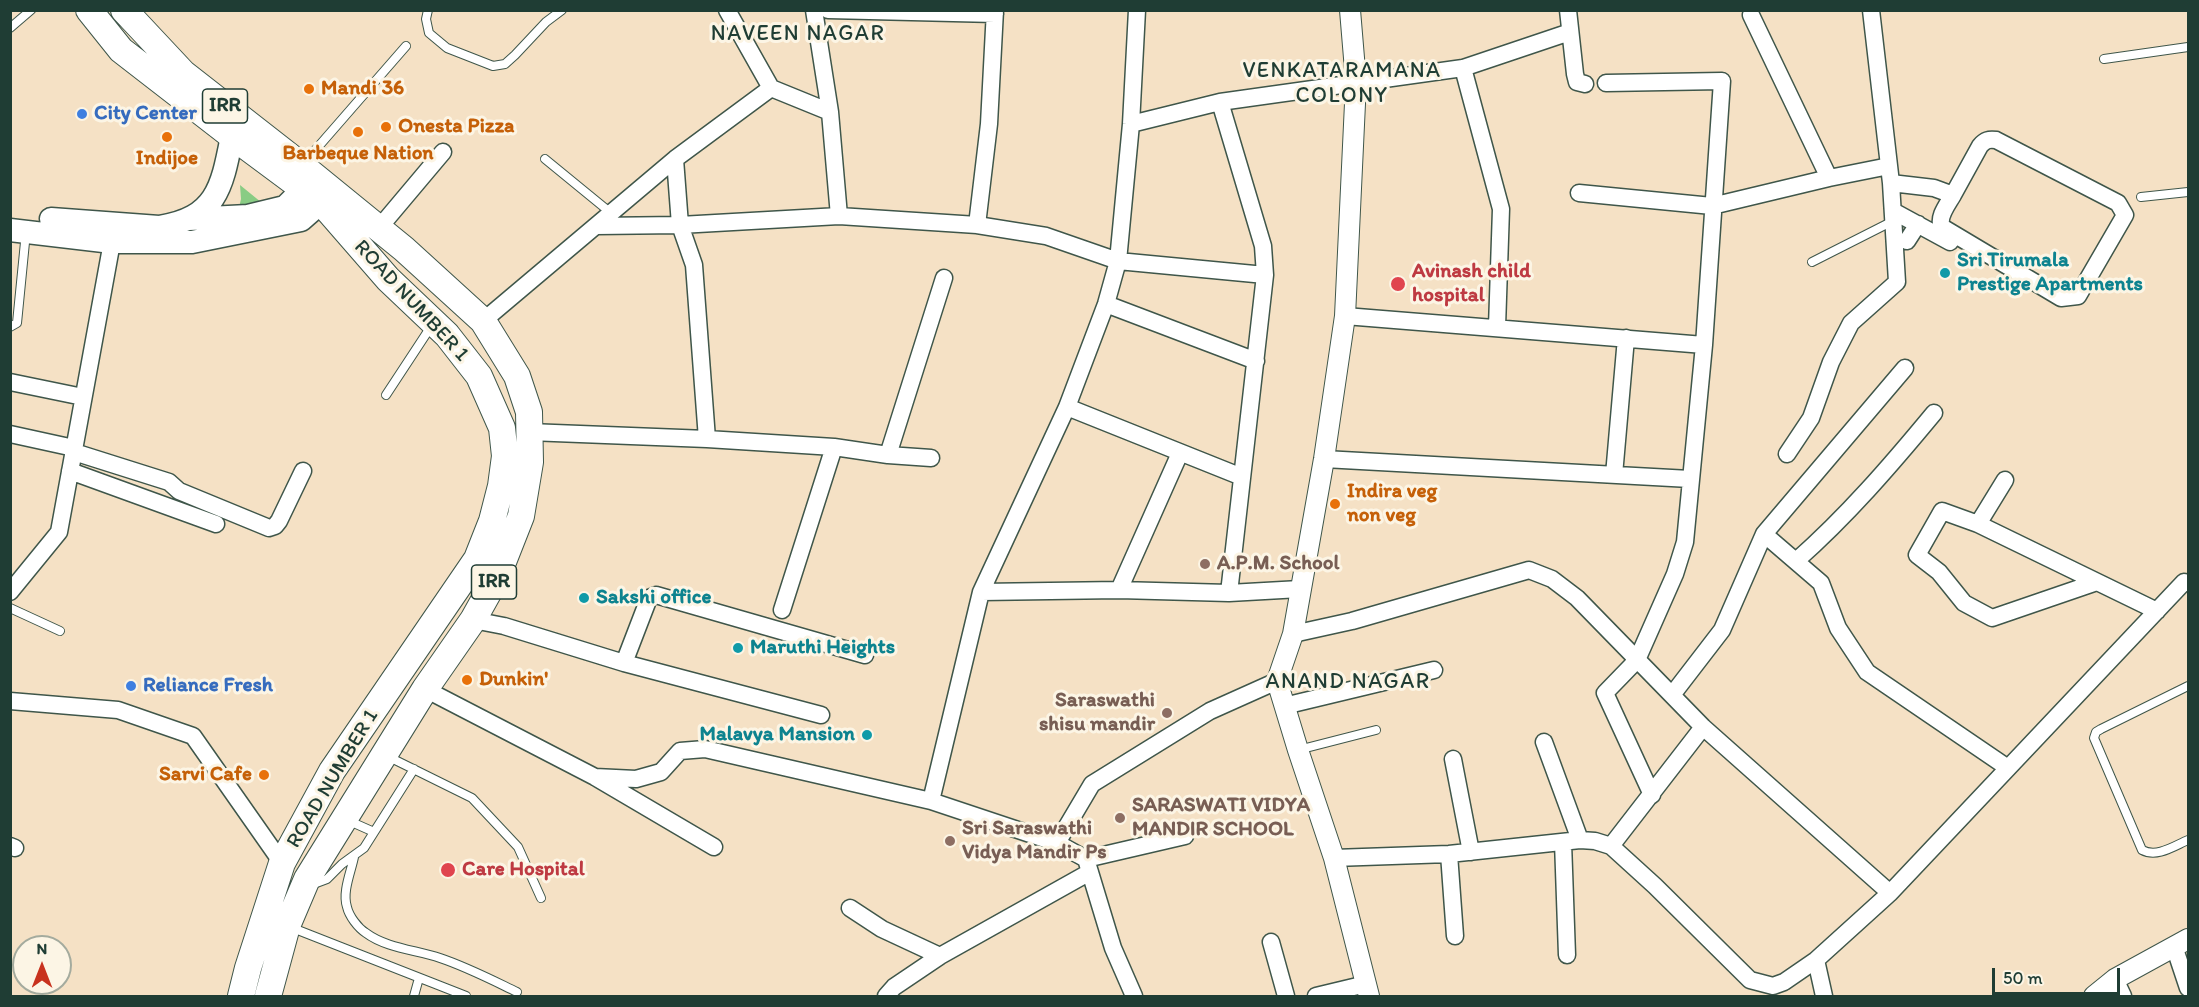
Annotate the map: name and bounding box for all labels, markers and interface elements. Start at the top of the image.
district label: NAVEEN NAGAR [710,21,886,47]
district label: VENKATARAMANA COLONY [1241,58,1443,110]
place label: Mandi 36 [321,76,404,102]
marker: Mandi 36 [302,82,316,96]
road number: IRR [202,89,248,123]
place label: City Center [94,101,197,127]
marker: City Center [75,107,89,121]
place label: Onesta Pizza [398,114,514,140]
marker: Onesta Pizza [379,120,393,134]
marker: Barbeque Nation [351,125,365,139]
marker: Indijoe [160,130,174,144]
place label: Barbeque Nation [282,141,434,167]
place label: Indijoe [136,146,198,172]
street label: ROAD NUMBER 1 [348,235,474,367]
place label: Sri Tirumala Prestige Apartments [1957,248,2143,298]
place label: Avinash child hospital [1412,259,1531,309]
marker: Sri Tirumala Prestige Apartments [1938,266,1952,280]
marker: Avinash child hospital [1389,275,1407,293]
place label: Indira veg non veg [1347,479,1437,529]
marker: Indira veg non veg [1328,497,1342,511]
place label: A.P.M. School [1217,551,1339,577]
marker: A.P.M. School [1198,557,1212,571]
road number: IRR [472,565,516,599]
place label: Sakshi office [596,585,711,611]
marker: Sakshi office [577,591,591,605]
place label: Maruthi Heights [750,635,895,661]
marker: Maruthi Heights [731,641,745,655]
place label: Dunkin' [479,667,548,693]
district label: ANAND NAGAR [1265,669,1431,695]
place label: Reliance Fresh [143,673,273,699]
marker: Dunkin' [460,673,474,687]
marker: Reliance Fresh [124,679,138,693]
place label: Saraswathi shisu mandir [1039,688,1155,738]
street label: ROAD NUMBER 1 [282,705,384,853]
marker: Saraswathi shisu mandir [1160,706,1174,720]
place label: Malavya Mansion [699,722,855,748]
marker: Malavya Mansion [860,728,874,742]
place label: Sarvi Cafe [159,762,252,788]
marker: Sarvi Cafe [257,768,271,782]
place label: SARASWATI VIDYA MANDIR SCHOOL [1132,793,1310,843]
marker: SARASWATI VIDYA MANDIR SCHOOL [1113,811,1127,825]
place label: Sri Saraswathi Vidya Mandir Ps [962,816,1107,866]
marker: Sri Saraswathi Vidya Mandir Ps [943,834,957,848]
place label: Care Hospital [462,857,585,883]
marker: Care Hospital [439,861,457,879]
north arrow [12,935,72,995]
text: N [37,939,47,958]
scale bar [1995,956,2122,994]
text: 50 m [2003,967,2043,989]

